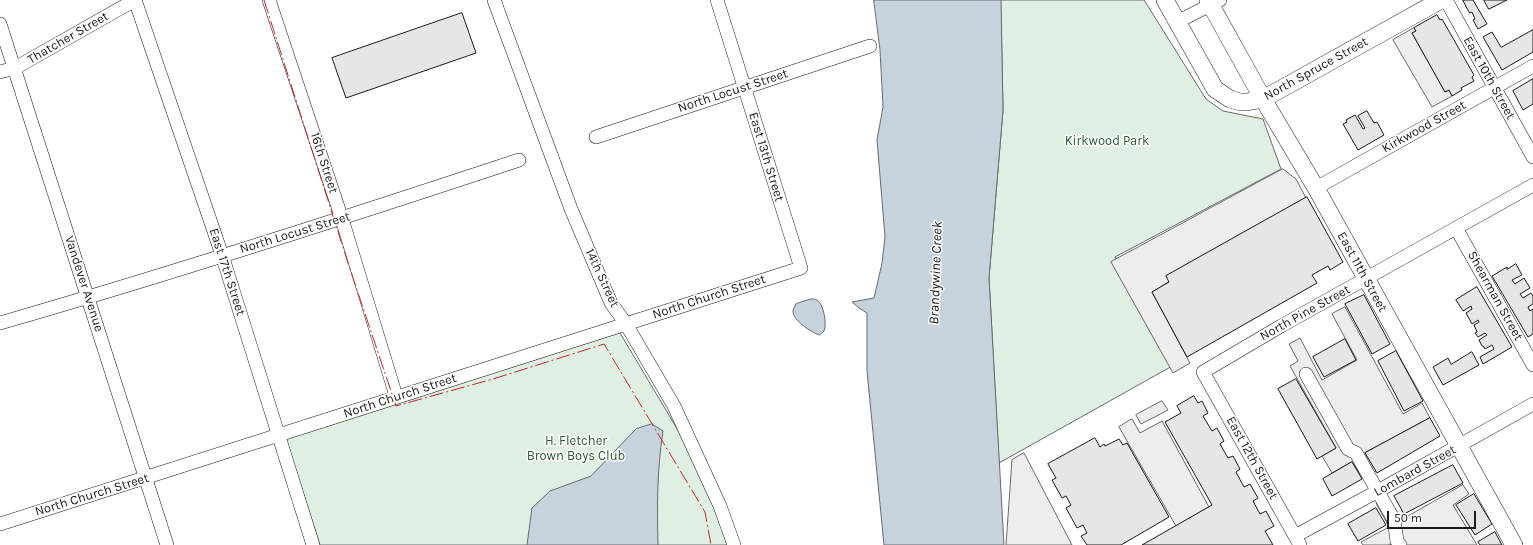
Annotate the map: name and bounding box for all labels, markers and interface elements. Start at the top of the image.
street label: Thatcher Street [25,8,111,68]
street label: North Spruce Street [1261,34,1371,104]
street label: East 10th Street [1460,34,1518,122]
street label: North Locust Street [676,66,790,116]
street label: Kirkwood Street [1379,97,1469,157]
street label: East 13th Street [745,110,787,204]
street label: 16th Street [307,131,341,195]
park label: Kirkwood Park [1065,133,1149,149]
street label: North Locust Street [238,209,352,257]
water label: Brandywine Creek [926,221,946,325]
street label: East 17th Street [205,226,249,318]
street label: East 11th Street [1334,229,1390,315]
street label: Vandever Avenue [61,234,107,334]
street label: 14th Street [582,246,622,310]
street label: Shearman Street [1464,248,1526,344]
street label: North Church Street [650,271,768,323]
street label: North Pine Street [1257,282,1353,344]
street label: North Church Street [341,370,459,422]
street label: East 12th Street [1223,414,1281,502]
park label: H. Fletcher Brown Boys Club [527,433,625,464]
street label: Lombard Street [1371,442,1459,500]
street label: North Church Street [33,470,151,520]
scale bar [1389,503,1478,529]
text: 50 m [1394,511,1422,525]

